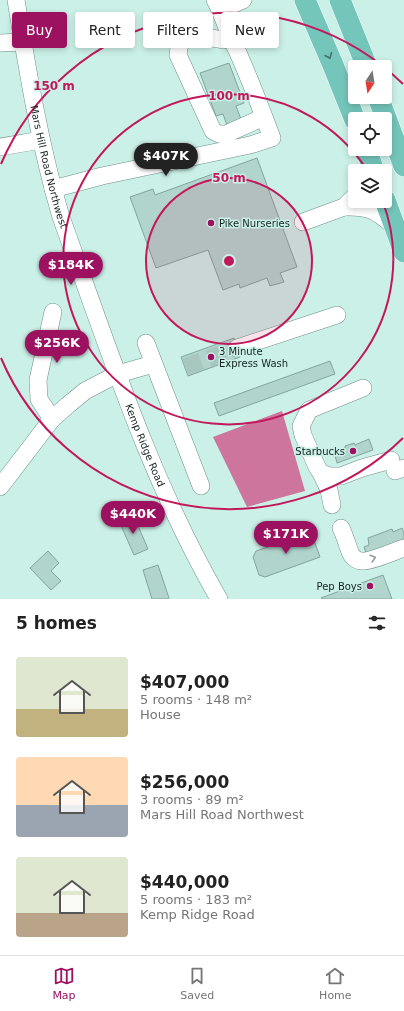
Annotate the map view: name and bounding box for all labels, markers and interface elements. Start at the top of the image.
chip: Buy [12,12,67,48]
chip: Rent [75,12,135,48]
chip: Filters [143,12,213,48]
chip: New [221,12,279,48]
one-way arrow [325,53,333,60]
north arrow [348,60,392,104]
map controls [348,60,392,208]
text: 150 m [33,79,75,93]
text: 100 m [208,89,250,103]
street label: Mars Hill Road Northwest [29,104,70,230]
button: locate [348,112,392,156]
pin: $407K [138,143,194,177]
text: $407K [143,148,189,163]
button: layers [348,164,392,208]
text: 50 m [212,171,246,185]
marker: Pike Nurseries [206,218,216,228]
place label: Pike Nurseries [219,218,290,229]
pin: $184K [43,252,99,286]
centre of rings [222,254,236,268]
text: $184K [48,257,94,272]
pin: $256K [29,330,85,364]
text: $256K [34,335,80,350]
place label: 3 Minute Express Wash [219,346,288,369]
marker: 3 Minute Express Wash [206,352,216,362]
street label: Kemp Ridge Road [124,402,167,488]
place label: Starbucks [295,446,345,457]
marker: Starbucks [348,446,358,456]
pin: $440K [105,501,161,535]
text: $440K [110,506,156,521]
pin: $171K [258,521,314,555]
text: $171K [263,526,309,541]
one-way arrow [370,555,377,563]
place label: Pep Boys [317,581,362,592]
marker: Pep Boys [365,581,375,591]
icon: filters [366,612,388,634]
text: 5 homes [16,613,97,633]
text: $407,000 [140,672,229,692]
icon: home [48,673,96,721]
text: 5 rooms · 148 m² [140,692,252,707]
text: House [140,707,181,722]
text: $256,000 [140,772,229,792]
icon: home [48,773,96,821]
text: 3 rooms · 89 m² [140,792,244,807]
text: Mars Hill Road Northwest [140,807,304,822]
text: $440,000 [140,872,229,892]
icon: home [48,873,96,921]
text: 5 rooms · 183 m² [140,892,252,907]
text: Kemp Ridge Road [140,907,255,922]
tab: Map [52,965,76,1002]
tab: Saved [180,965,214,1002]
tab: Home [319,965,352,1002]

